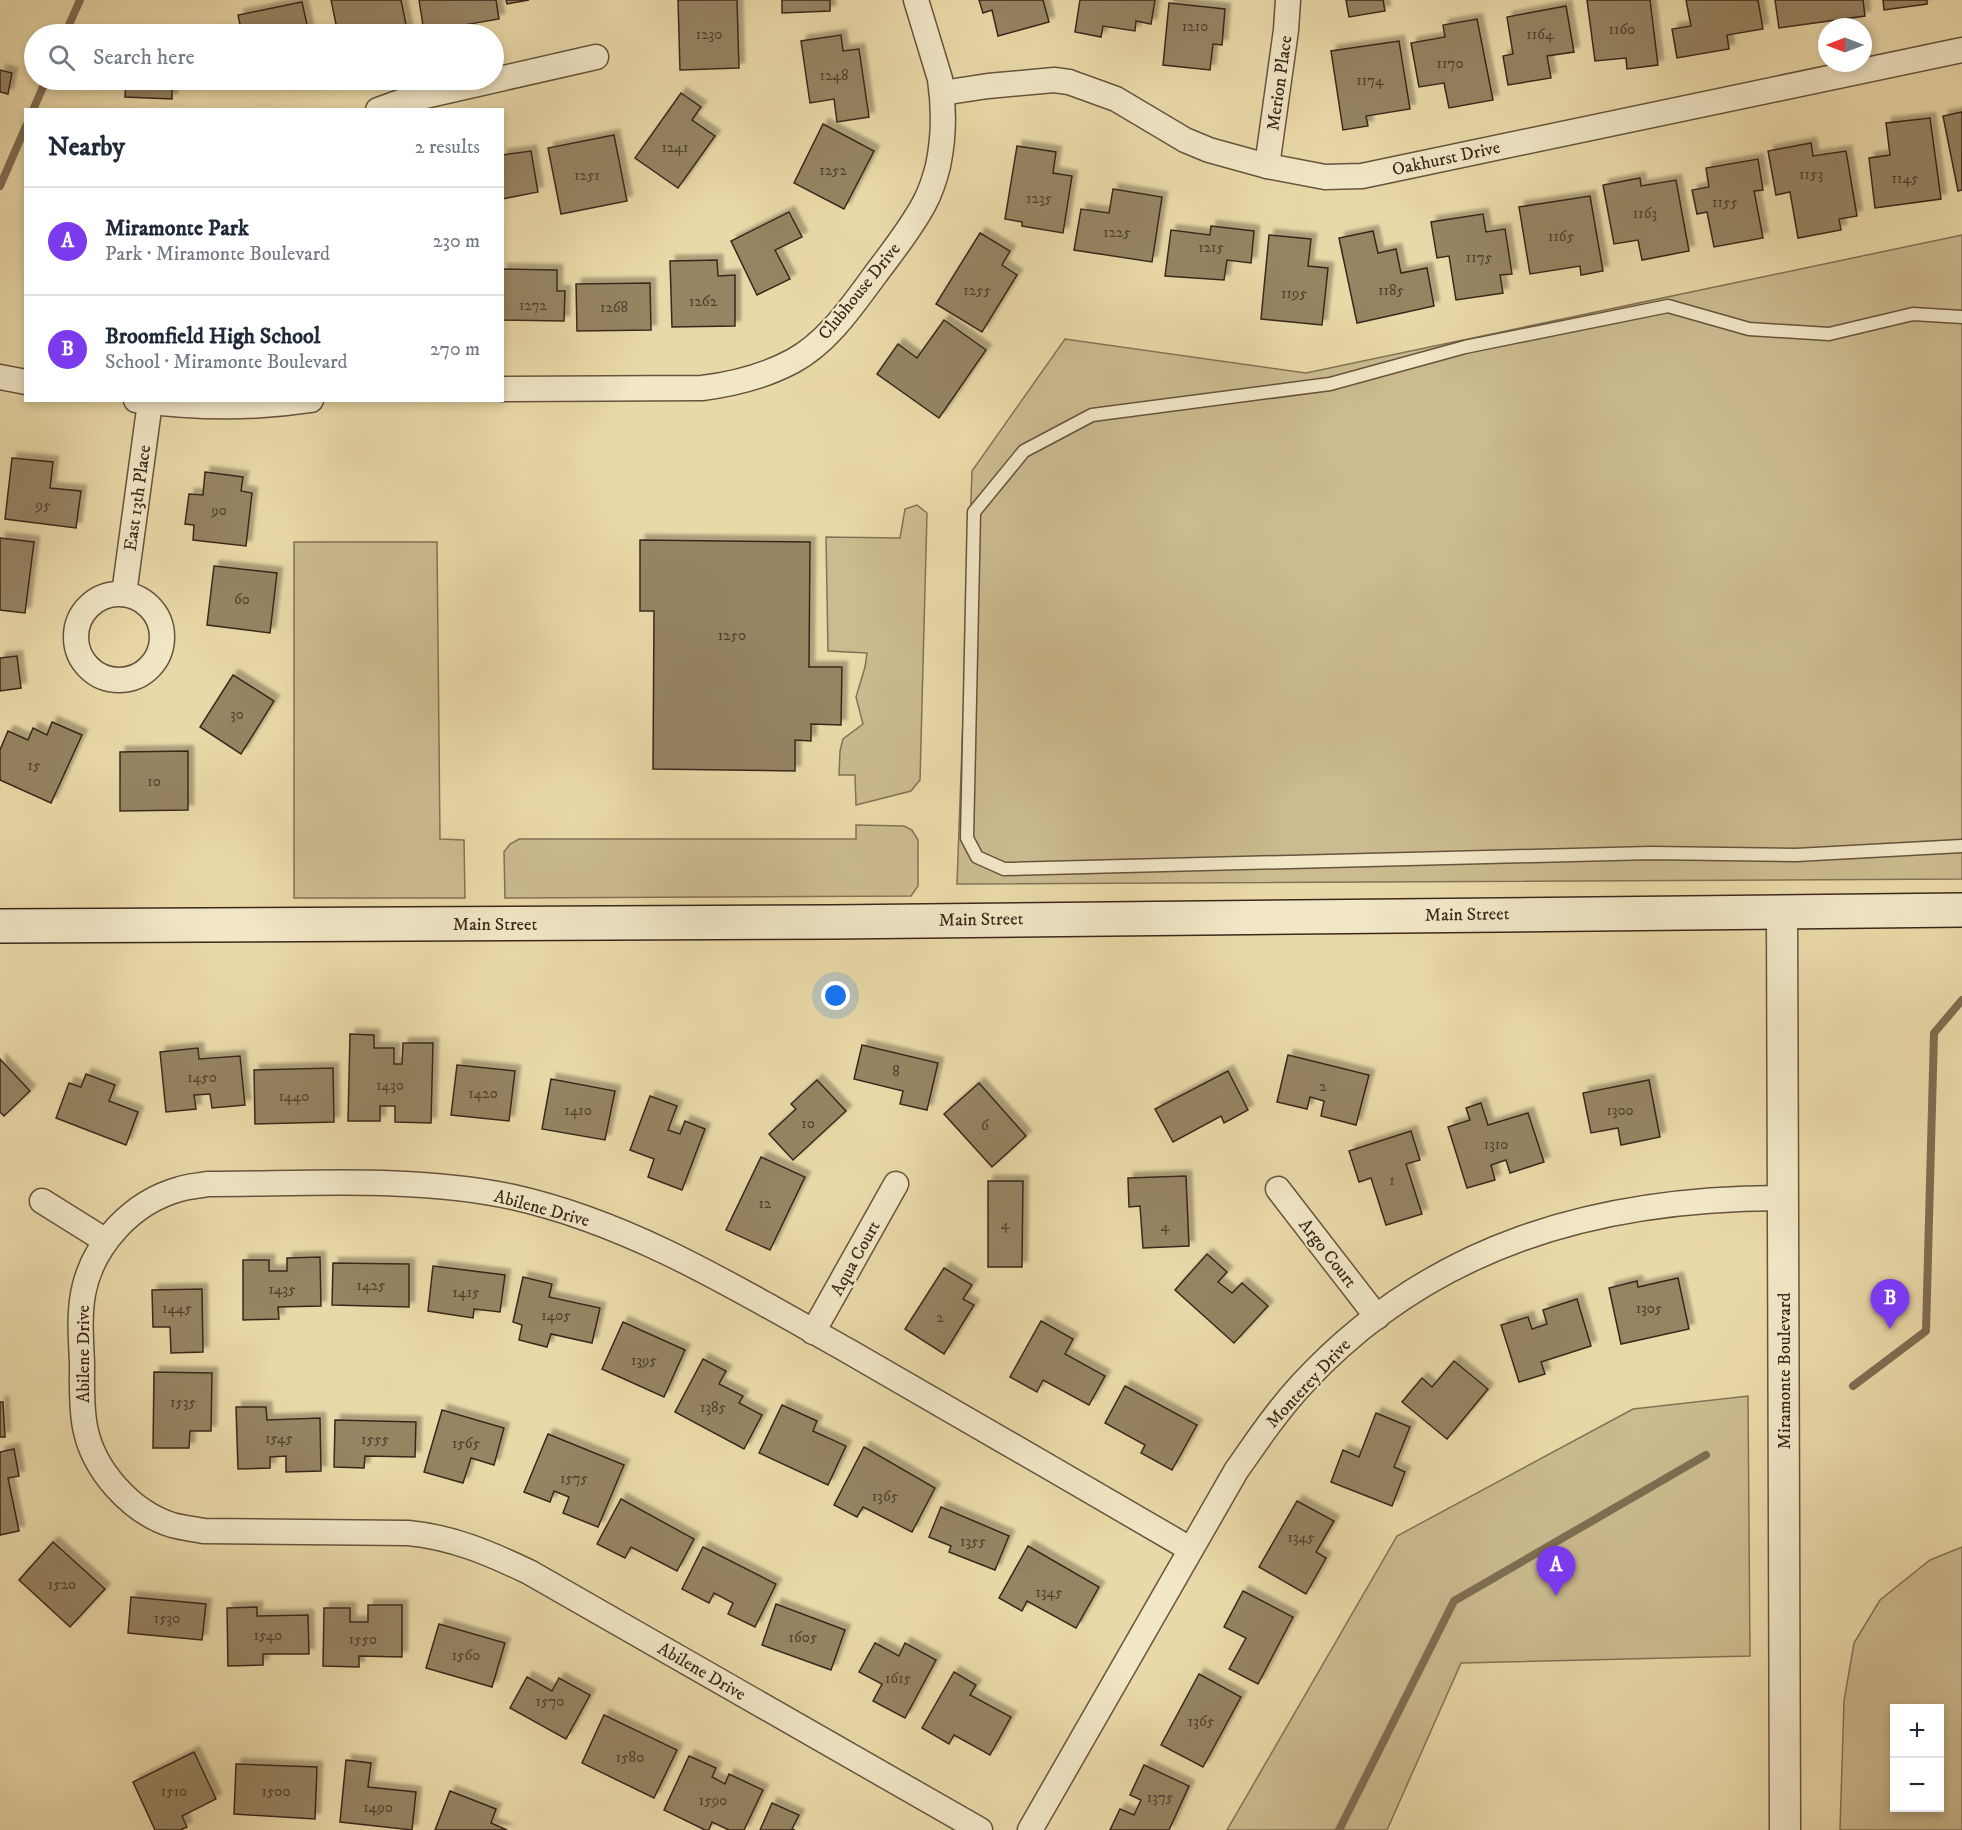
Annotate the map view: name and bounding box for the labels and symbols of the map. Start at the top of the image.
house number: 1210 [1182,17,1208,36]
north arrow [1818,18,1872,72]
house number: 1160 [1609,20,1635,39]
house number: 1230 [696,25,722,44]
house number: 1164 [1526,25,1554,44]
street label: Merion Place [1262,34,1298,132]
house number: 1170 [1437,54,1464,73]
house number: 1248 [819,66,849,85]
house number: 1174 [1356,71,1384,90]
street label: Oakhurst Drive [1390,137,1502,181]
house number: 1241 [661,138,689,157]
house number: 1252 [819,161,847,180]
house number: 1153 [1799,165,1823,184]
house number: 1251 [574,166,600,185]
house number: 1145 [1891,169,1919,188]
house number: 1235 [1026,189,1053,208]
house number: 1155 [1712,193,1738,212]
house number: 1163 [1633,204,1657,223]
house number: 1225 [1103,223,1131,242]
house number: 1165 [1548,227,1575,246]
house number: 1215 [1198,238,1224,257]
street label: Clubhouse Drive [814,239,906,345]
house number: 1175 [1466,248,1493,267]
house number: 1255 [963,281,991,300]
house number: 1185 [1378,281,1405,300]
house number: 1195 [1281,284,1307,303]
house number: 1262 [689,292,718,311]
house number: 1272 [519,296,548,315]
house number: 1268 [600,298,628,317]
street label: East 13th Place [120,444,156,553]
house number: 95 [35,496,51,515]
house number: 90 [210,501,227,520]
house number: 60 [234,590,250,609]
house number: 1250 [718,626,746,645]
house number: 30 [230,705,244,724]
house number: 15 [28,756,41,775]
house number: 10 [147,772,161,791]
street label: Main Street [1425,903,1510,927]
street label: Main Street [939,908,1024,932]
street label: Main Street [453,914,538,936]
your location [821,981,850,1010]
house number: 8 [892,1062,900,1081]
house number: 1450 [187,1068,217,1087]
house number: 1430 [376,1076,404,1095]
house number: 2 [1319,1077,1327,1096]
house number: 1420 [468,1084,498,1103]
house number: 1440 [279,1087,309,1106]
house number: 1410 [564,1101,592,1120]
house number: 1300 [1606,1101,1634,1120]
house number: 10 [801,1114,815,1133]
house number: 6 [981,1116,990,1135]
house number: 1310 [1484,1135,1508,1154]
house number: 1 [1389,1171,1395,1190]
street label: Abilene Drive [492,1186,592,1232]
house number: 12 [759,1194,772,1213]
house number: 4 [1001,1215,1010,1234]
street label: Argo Court [1293,1215,1361,1293]
street label: Aqua Court [826,1217,886,1300]
house number: 4 [1161,1217,1170,1236]
house number: 1425 [357,1276,386,1295]
house number: 1435 [268,1280,296,1299]
pin: B [1870,1280,1910,1329]
house number: 1415 [452,1283,480,1302]
street label: Miramonte Boulevard [1774,1293,1796,1449]
house number: 1445 [162,1299,193,1318]
house number: 1305 [1636,1299,1663,1318]
street label: Abilene Drive [73,1305,95,1403]
house number: 1405 [541,1306,571,1325]
house number: 2 [936,1308,944,1327]
street label: Monterey Drive [1262,1334,1356,1433]
house number: 1395 [631,1351,658,1370]
house number: 1535 [170,1393,197,1412]
house number: 1385 [700,1398,727,1417]
house number: 1545 [265,1429,294,1448]
house number: 1555 [361,1430,389,1449]
house number: 1565 [452,1434,481,1453]
house number: 1575 [560,1469,589,1488]
house number: 1365 [872,1487,899,1506]
house number: 1345 [1287,1528,1315,1547]
house number: 1355 [960,1532,987,1551]
pin: A [1536,1546,1576,1596]
house number: 1520 [48,1575,76,1594]
house number: 1345 [1035,1583,1063,1602]
house number: 1530 [154,1609,180,1628]
house number: 1540 [254,1626,282,1645]
house number: 1605 [789,1628,818,1647]
house number: 1550 [349,1630,377,1649]
street label: Abilene Drive [654,1638,749,1706]
house number: 1560 [452,1646,480,1665]
house number: 1615 [885,1669,912,1688]
house number: 1570 [536,1692,564,1711]
house number: 1365 [1188,1712,1215,1731]
house number: 1580 [616,1748,644,1767]
house number: 1510 [161,1782,187,1801]
house number: 1500 [261,1782,291,1801]
house number: 1375 [1147,1788,1174,1807]
house number: 1590 [699,1791,727,1810]
house number: 1490 [363,1798,393,1817]

